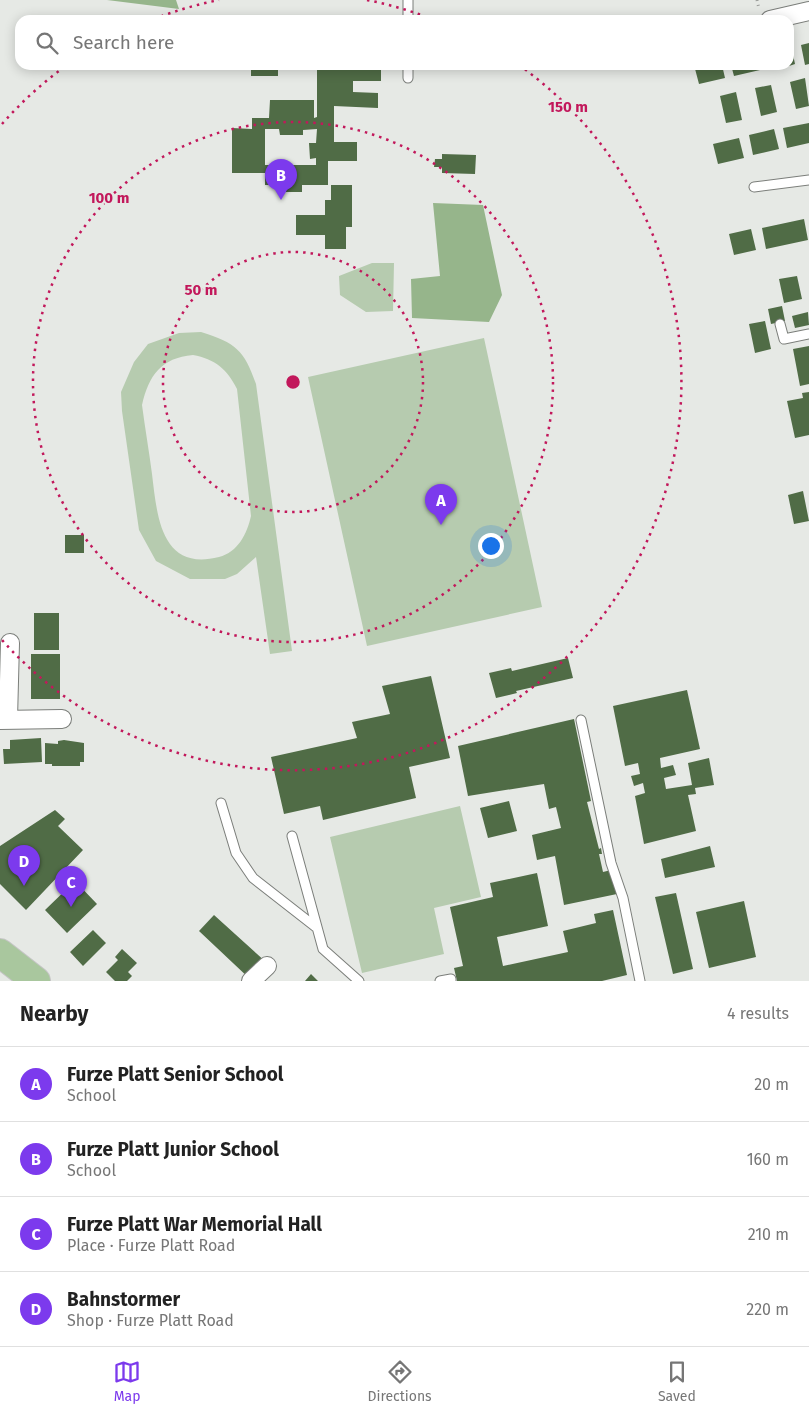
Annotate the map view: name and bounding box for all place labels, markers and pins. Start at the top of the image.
pin: B [265,159,297,200]
centre of rings [284,373,302,391]
pin: A [425,484,457,525]
pin: D [8,845,40,886]
pin: C [55,866,87,907]

